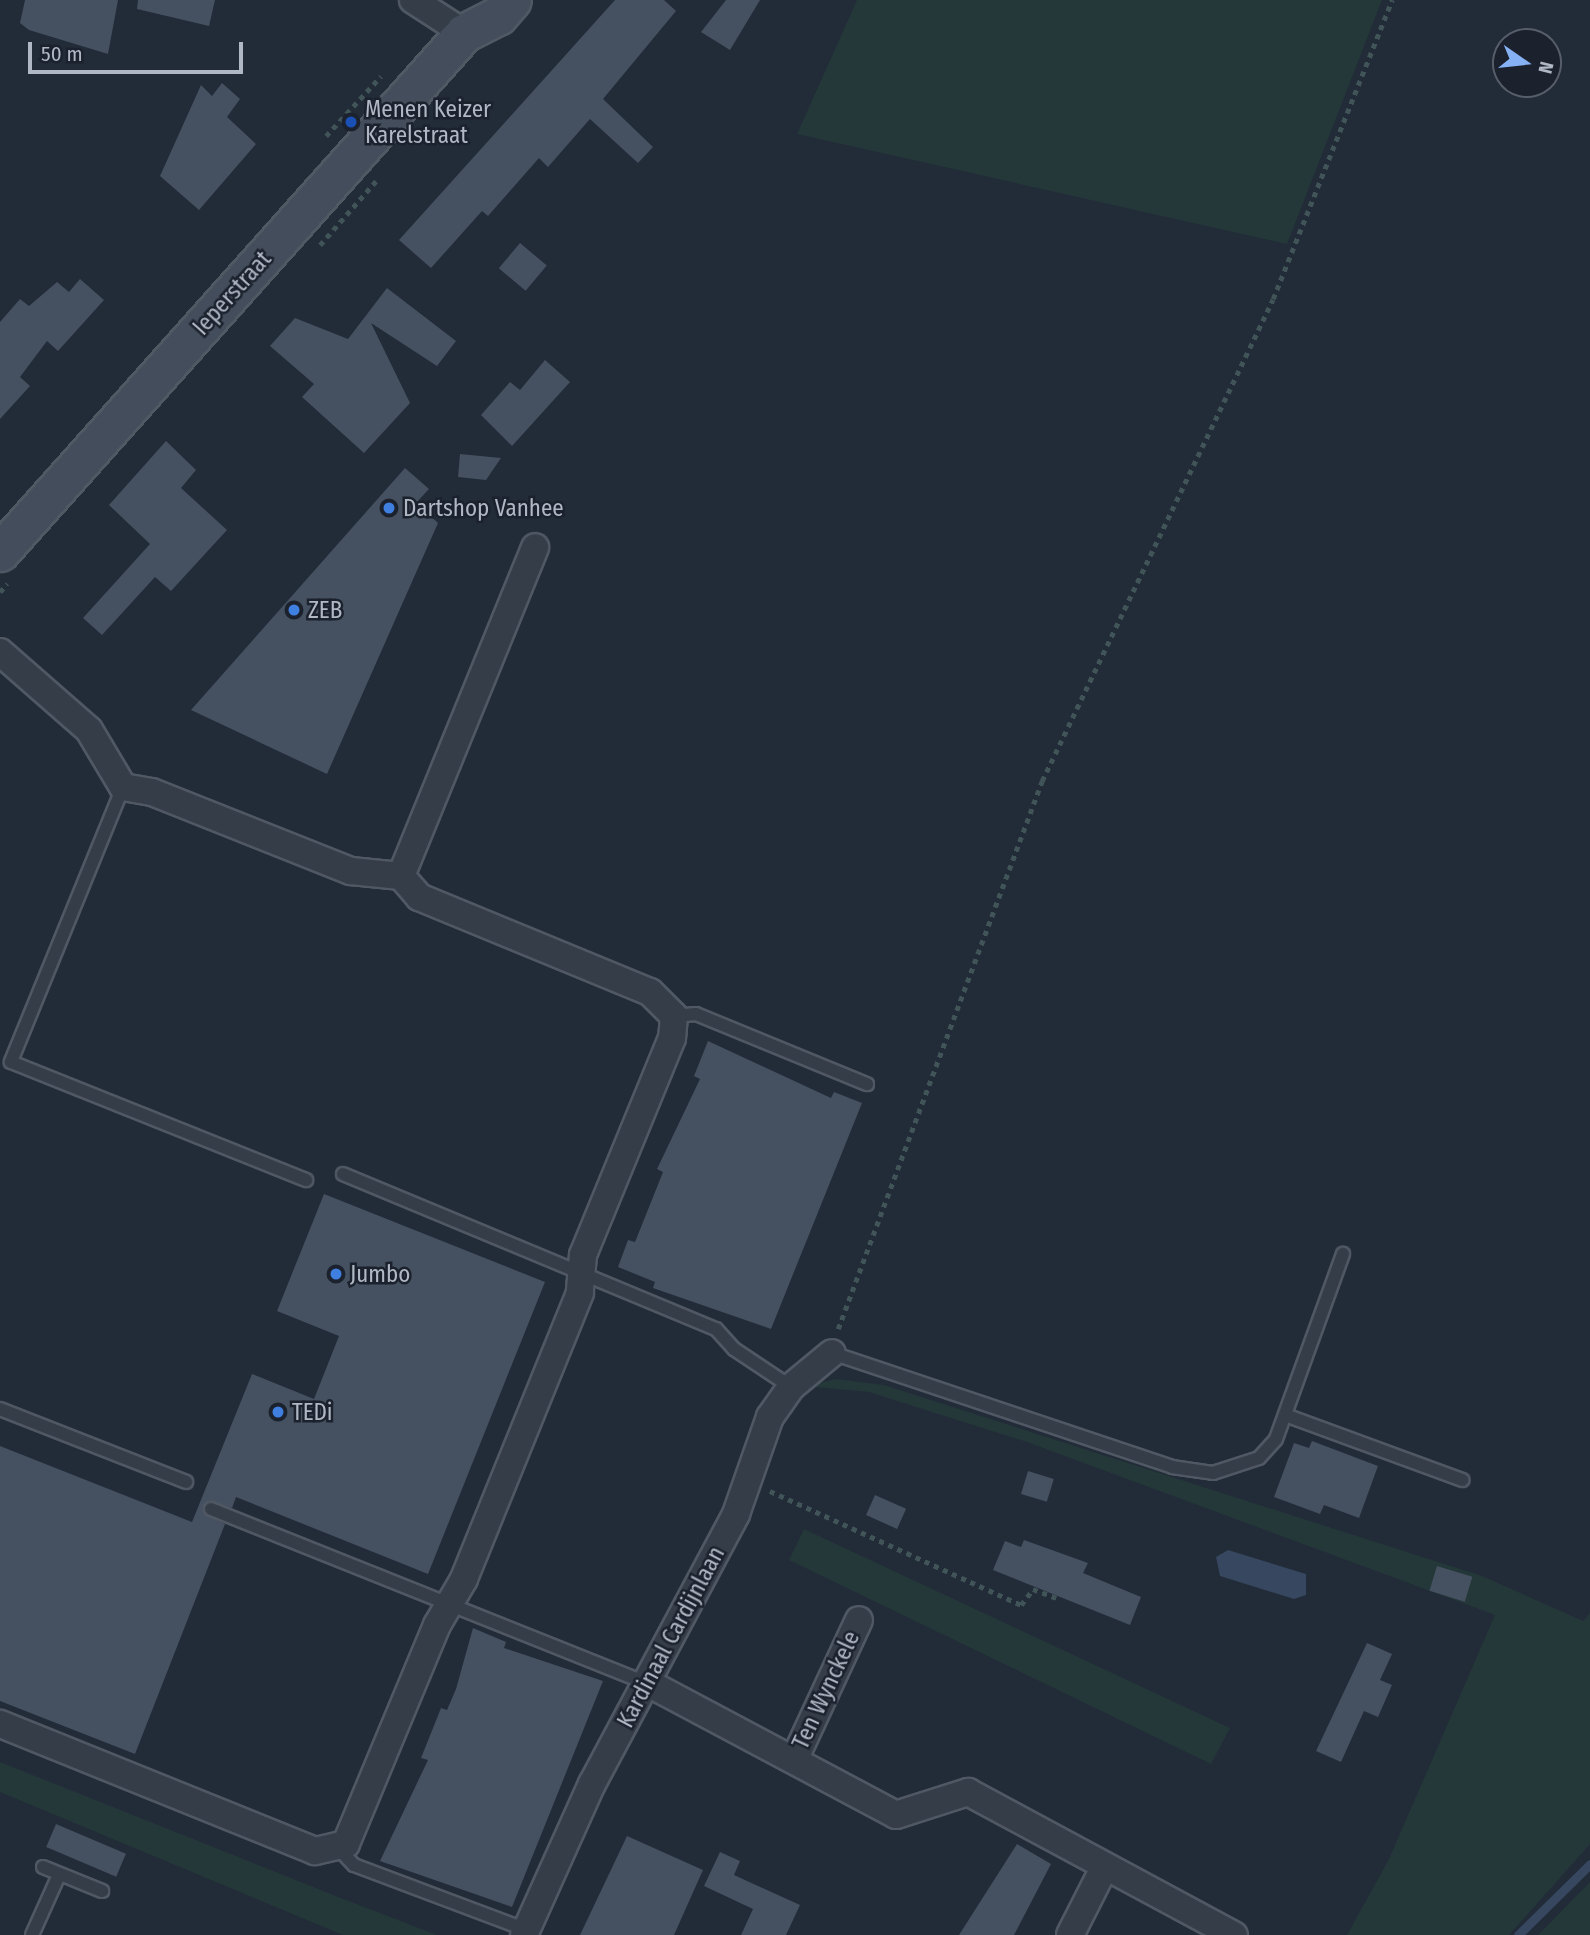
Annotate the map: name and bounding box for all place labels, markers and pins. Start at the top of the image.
place label: Menen Keizer Karelstraat [365,95,491,149]
marker: Menen Keizer Karelstraat [343,114,359,130]
place label: Dartshop Vanhee [403,494,564,522]
marker: Dartshop Vanhee [381,500,397,516]
place label: ZEB [308,596,342,624]
marker: ZEB [286,602,302,618]
place label: Jumbo [350,1260,410,1288]
marker: Jumbo [328,1266,344,1282]
place label: TEDi [292,1398,333,1426]
marker: TEDi [270,1404,286,1420]

